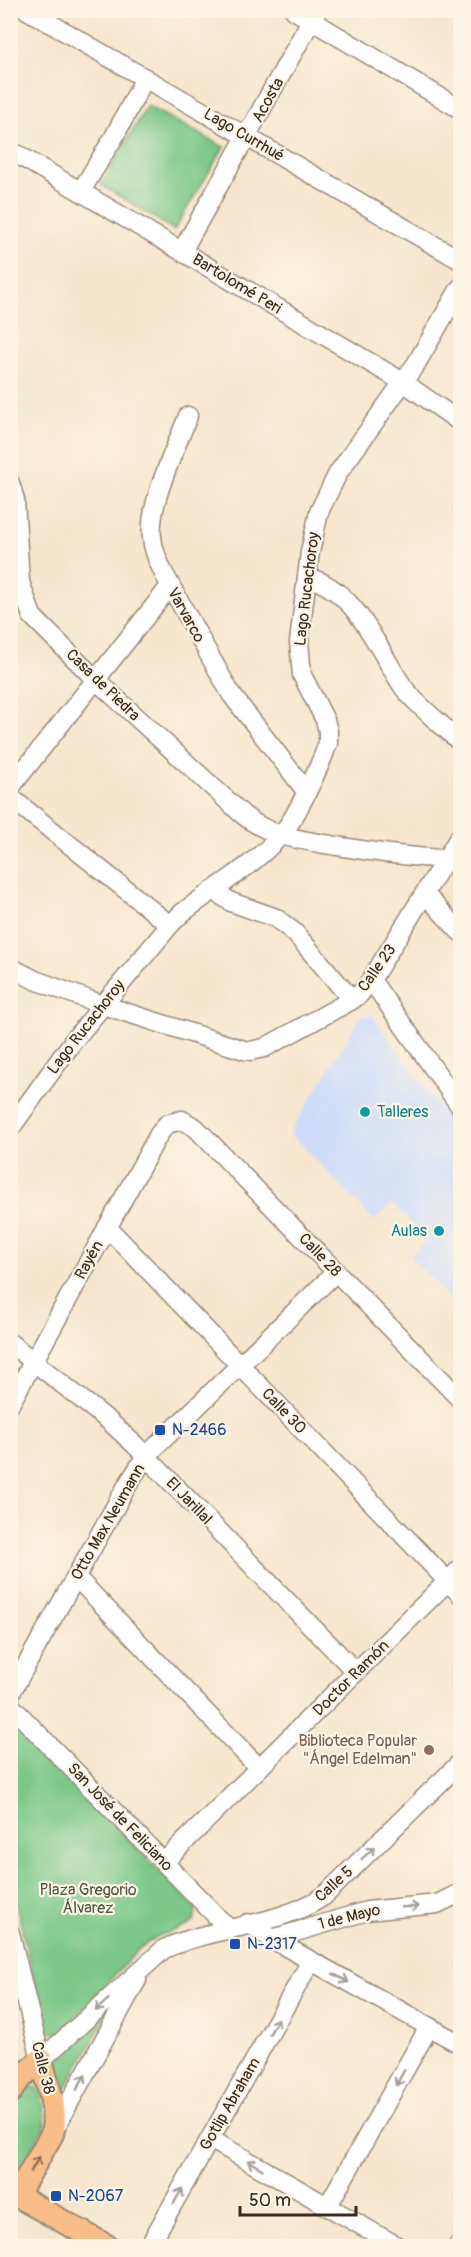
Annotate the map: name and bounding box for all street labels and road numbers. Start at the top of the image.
street label: Acosta [248,74,288,126]
street label: Lago Currhué [200,104,288,166]
street label: Bartolomé Peri [189,250,285,319]
street label: Lago Rucachoroy [290,531,324,647]
street label: Varvarco [163,584,209,646]
street label: Casa de Piedra [62,645,144,725]
street label: Calle 23 [353,940,401,996]
street label: Lago Rucachoroy [43,976,129,1078]
street label: Calle 28 [294,1229,346,1281]
street label: Rayén [70,1237,108,1283]
street label: Calle 30 [257,1384,311,1438]
street label: Otto Max Neumann [67,1460,149,1584]
street label: El Jarillal [162,1473,216,1529]
street label: Doctor Ramón [309,1636,393,1720]
street label: San José de Feliciano [63,1759,177,1876]
street label: Calle 5 [311,1862,357,1906]
street label: 1 de Mayo [316,1900,383,1934]
street label: Calle 38 [27,2040,59,2096]
street label: Gotlip Abraham [195,2054,265,2154]

